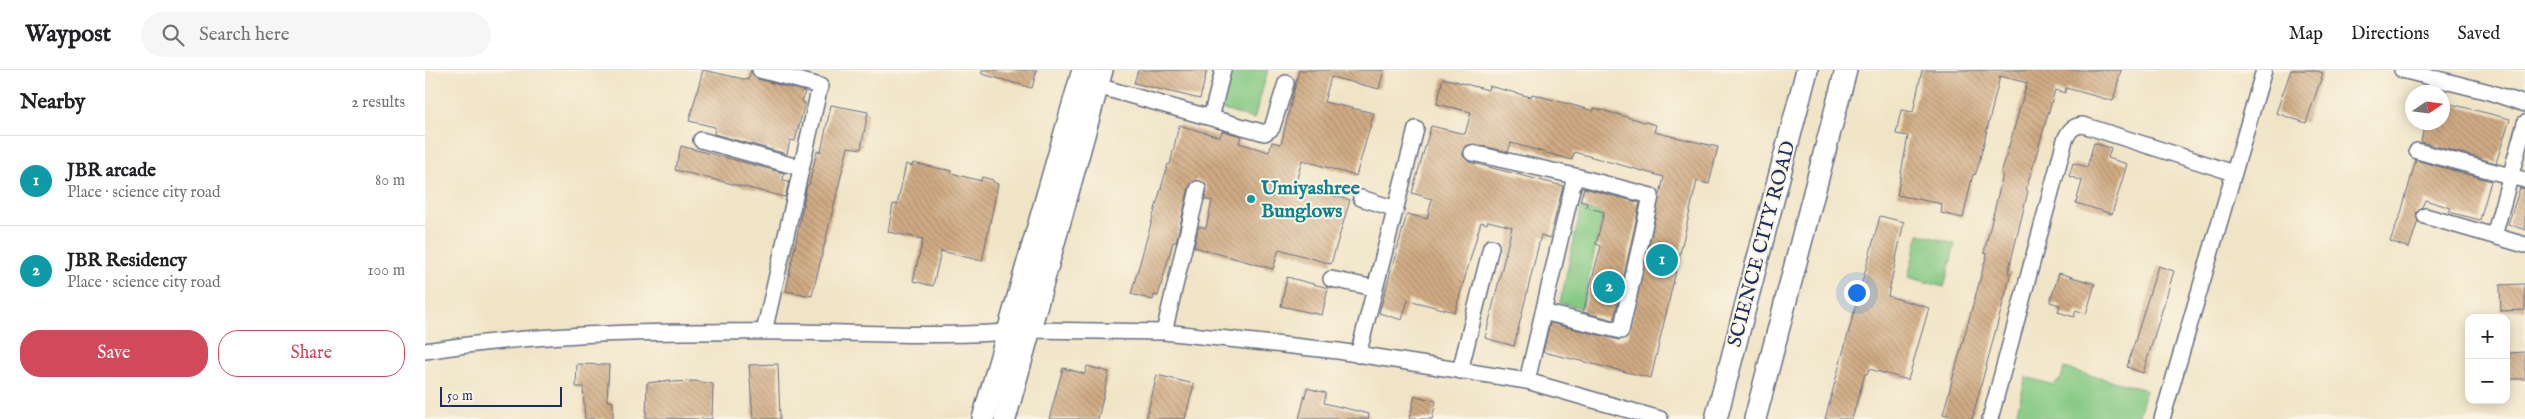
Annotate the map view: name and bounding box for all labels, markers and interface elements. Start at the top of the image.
search box [141,12,491,57]
text: Waypost [25,19,111,50]
icon: search [159,21,187,49]
text: Search here [199,23,290,47]
text: Map [2289,23,2323,46]
text: Directions [2351,23,2429,46]
text: Saved [2457,23,2500,46]
north arrow [2405,85,2450,130]
text: Nearby [20,89,85,116]
text: 2 results [351,93,405,113]
street label: SCIENCE CITY ROAD [1722,138,1802,350]
text: JBR arcade [67,159,156,183]
text: 1 [33,171,39,191]
text: 80 m [375,171,405,191]
place label: Umiyashree Bunglows [1260,176,1361,224]
text: Place · science city road [67,183,220,203]
marker: Umiyashree Bunglows [1245,193,1257,205]
pin: 1 [1646,241,1678,279]
text: JBR Residency [67,249,187,273]
text: 2 [32,261,40,281]
text: 100 m [368,261,405,281]
pin: 2 [1593,268,1625,306]
text: Place · science city road [67,273,220,293]
your location [1844,280,1870,306]
map controls [2465,314,2510,404]
button: + [2465,314,2510,359]
button: Save [20,330,208,377]
button: Share [218,330,405,377]
button: − [2465,359,2510,404]
scale bar [440,384,563,407]
text: 50 m [447,387,473,405]

